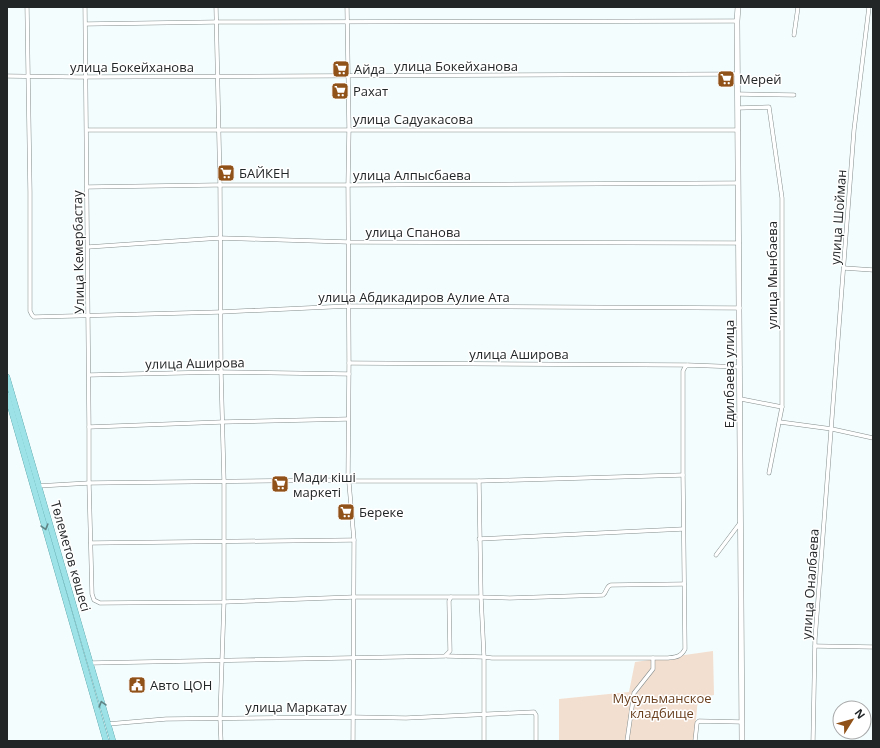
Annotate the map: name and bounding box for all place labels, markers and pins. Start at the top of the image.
supermarket icon: Айда [331,59,351,79]
place label: Айда [354,60,385,78]
supermarket icon: Мерей [716,69,736,89]
place label: Мерей [739,70,782,88]
supermarket icon: Рахат [330,81,350,101]
place label: Рахат [353,82,388,100]
supermarket icon: БАЙКЕН [216,163,236,183]
place label: БАЙКЕН [239,164,290,182]
place label: Мади кіші маркеті [293,468,356,501]
supermarket icon: Мади кіші маркеті [270,474,290,494]
supermarket icon: Береке [336,502,356,522]
place label: Береке [359,503,404,521]
public building icon: Авто ЦОН [127,675,147,695]
place label: Авто ЦОН [150,676,212,694]

